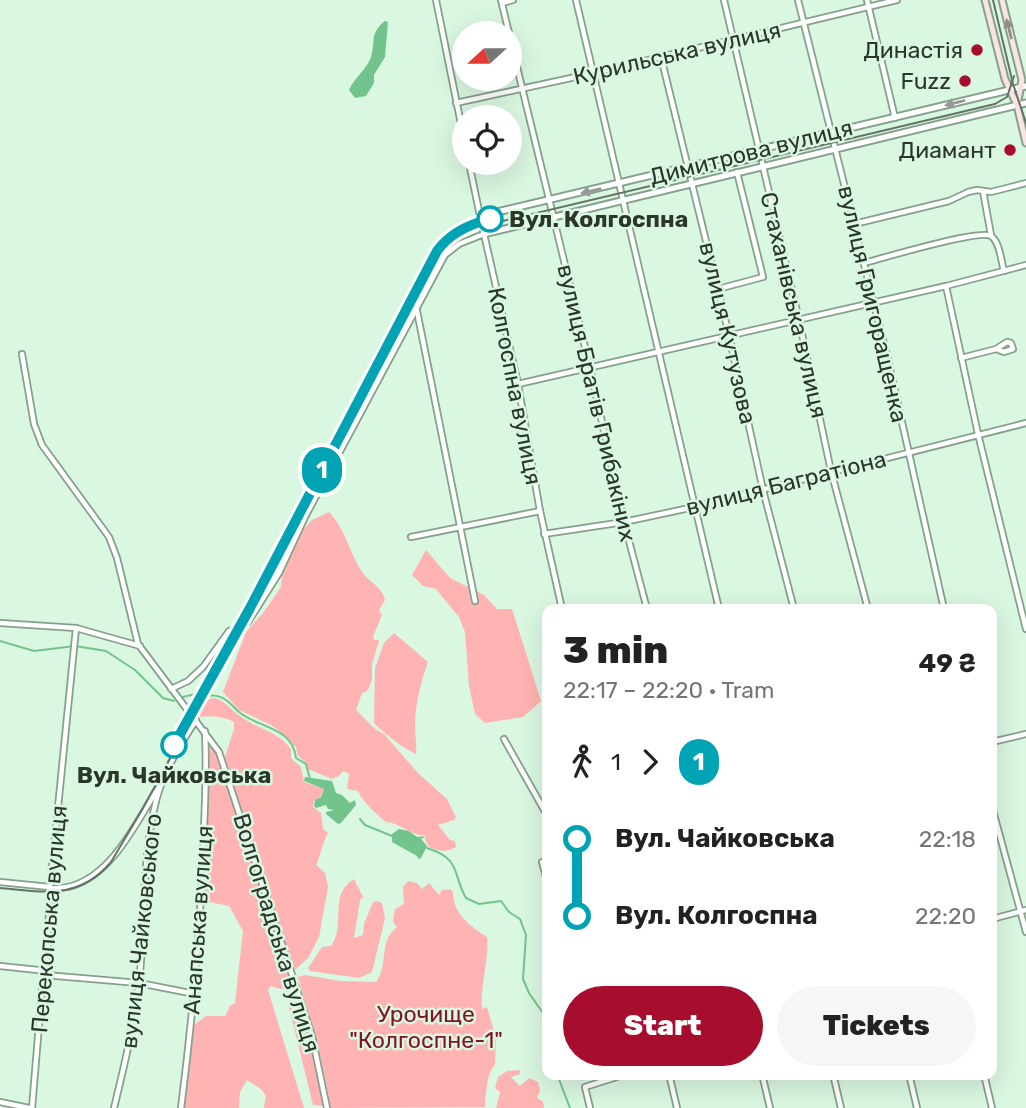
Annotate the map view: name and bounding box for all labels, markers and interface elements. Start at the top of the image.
street label: Курильська вулиця [570,15,784,91]
one-way arrow [1003,18,1014,40]
north arrow [452,21,522,91]
map controls [452,21,522,175]
place label: Династія [863,36,963,64]
marker: Династія [969,42,985,58]
place label: Fuzz [901,67,951,95]
marker: Fuzz [957,73,973,89]
one-way arrow [944,98,966,109]
button: locate [452,105,522,175]
street label: Димитрова вулиця [646,113,856,191]
place label: Диамант [899,136,996,164]
marker: Диамант [1002,142,1018,158]
street label: вулиця Григоращенка [832,183,914,425]
one-way arrow [580,185,602,196]
street label: Стаханівська вулиця [754,189,834,421]
place label: Вул. Колгоспна [509,205,688,233]
marker: Вул. Колгоспна [477,206,503,232]
street label: вулиця Кутузова [693,239,763,427]
street label: вулиця Братів Грибакіних [551,262,643,544]
street label: Колгоспна вулиця [482,285,548,487]
street label: вулиця Багратіона [683,445,889,521]
line badge: 1 [299,447,345,493]
text: 1 [316,456,328,484]
text: 3 min [563,627,668,673]
text: 49 ₴ [919,648,976,679]
text: 22:17 – 22:20 · Tram [563,676,774,704]
marker: Вул. Чайковська [161,732,187,758]
icon: walk [563,743,601,781]
icon: forward [631,743,669,781]
text: 1 [611,748,621,776]
text: 1 [693,748,705,776]
place label: Вул. Чайковська [77,761,271,789]
street label: Перекопська вулиця [25,804,73,1034]
street label: Волгоградська вулиця [227,810,327,1056]
street label: вулиця Чайковського [115,812,167,1050]
text: Вул. Чайковська [615,823,835,854]
street label: Анапська вулиця [177,825,219,1015]
text: 22:18 [919,825,976,853]
text: Вул. Колгоспна [615,900,818,931]
text: 22:20 [915,902,976,930]
button: Start [563,986,763,1066]
button: Tickets [777,986,976,1066]
park label: Урочище "Колгоспне-1" [349,1000,503,1054]

